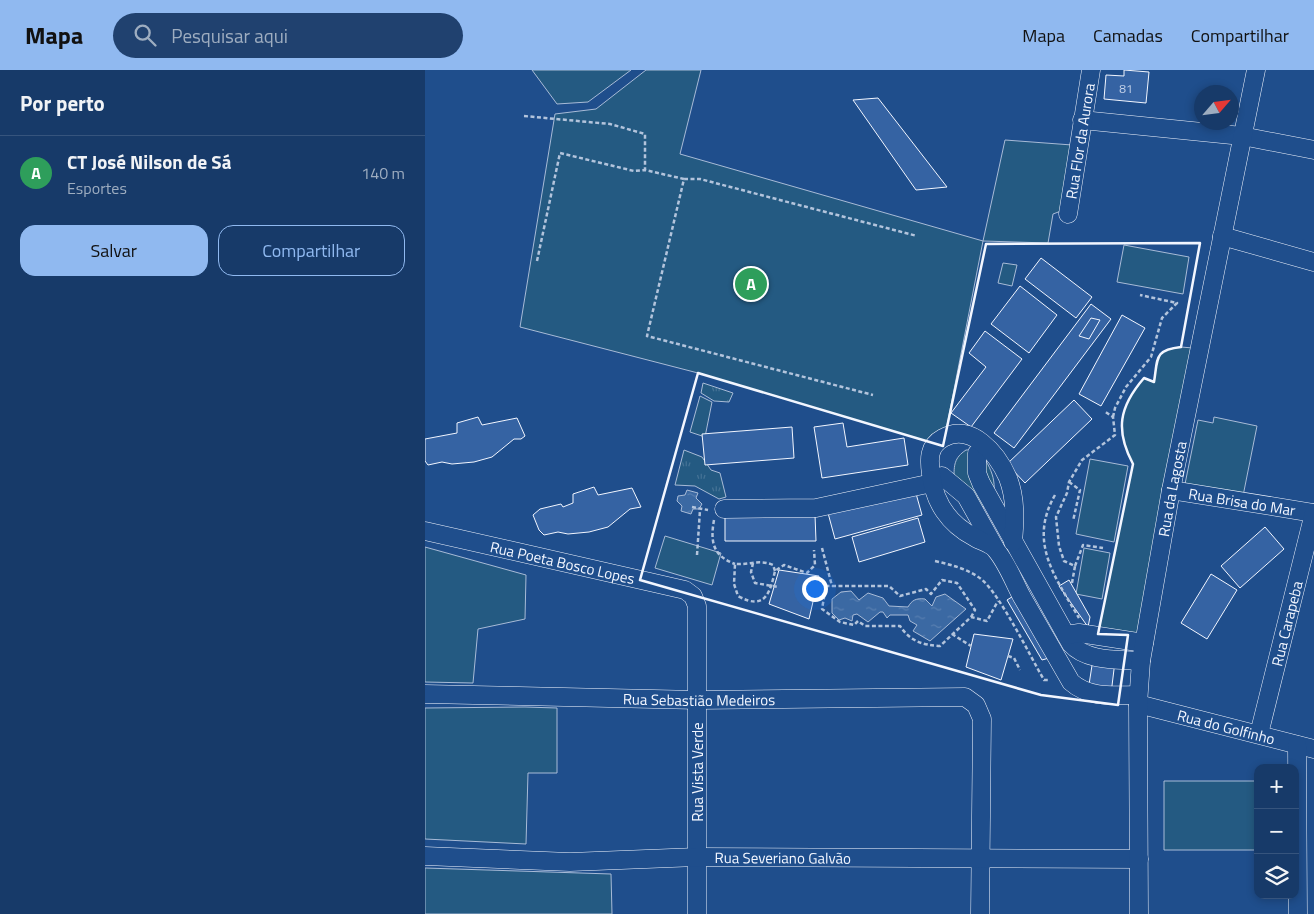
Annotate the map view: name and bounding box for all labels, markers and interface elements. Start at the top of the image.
search box [113,13,463,58]
text: Mapa [25,17,83,53]
icon: search [131,21,159,49]
text: Pesquisar aqui [171,21,288,50]
text: Mapa [1022,22,1065,49]
text: Camadas [1093,22,1163,49]
text: Compartilhar [1191,22,1289,49]
house number: 81 [1119,79,1133,98]
street label: Rua Flor da Aurora [1059,81,1100,201]
north arrow [1194,85,1239,130]
text: Por perto [20,87,105,119]
text: CT José Nilson de Sá [67,147,231,176]
text: A [31,161,41,185]
text: 140 m [361,161,405,185]
text: Esportes [67,176,127,200]
button: Salvar [20,225,208,276]
button: Compartilhar [218,225,405,276]
pin: A [735,265,767,303]
street label: Rua da Lagosta [1152,439,1192,538]
street label: Rua Brisa do Mar [1187,481,1297,521]
street label: Rua Poeta Bosco Lopes [488,535,637,590]
your location [802,576,828,602]
street label: Rua Carapeba [1265,578,1308,669]
street label: Rua Sebastião Medeiros [623,687,775,712]
street label: Rua do Golfinho [1175,703,1278,750]
street label: Rua Vista Verde [686,722,709,822]
map controls [1254,764,1299,899]
button: + [1254,764,1299,809]
button: − [1254,809,1299,854]
street label: Rua Severiano Galvão [715,846,851,869]
button: layers [1254,854,1299,899]

